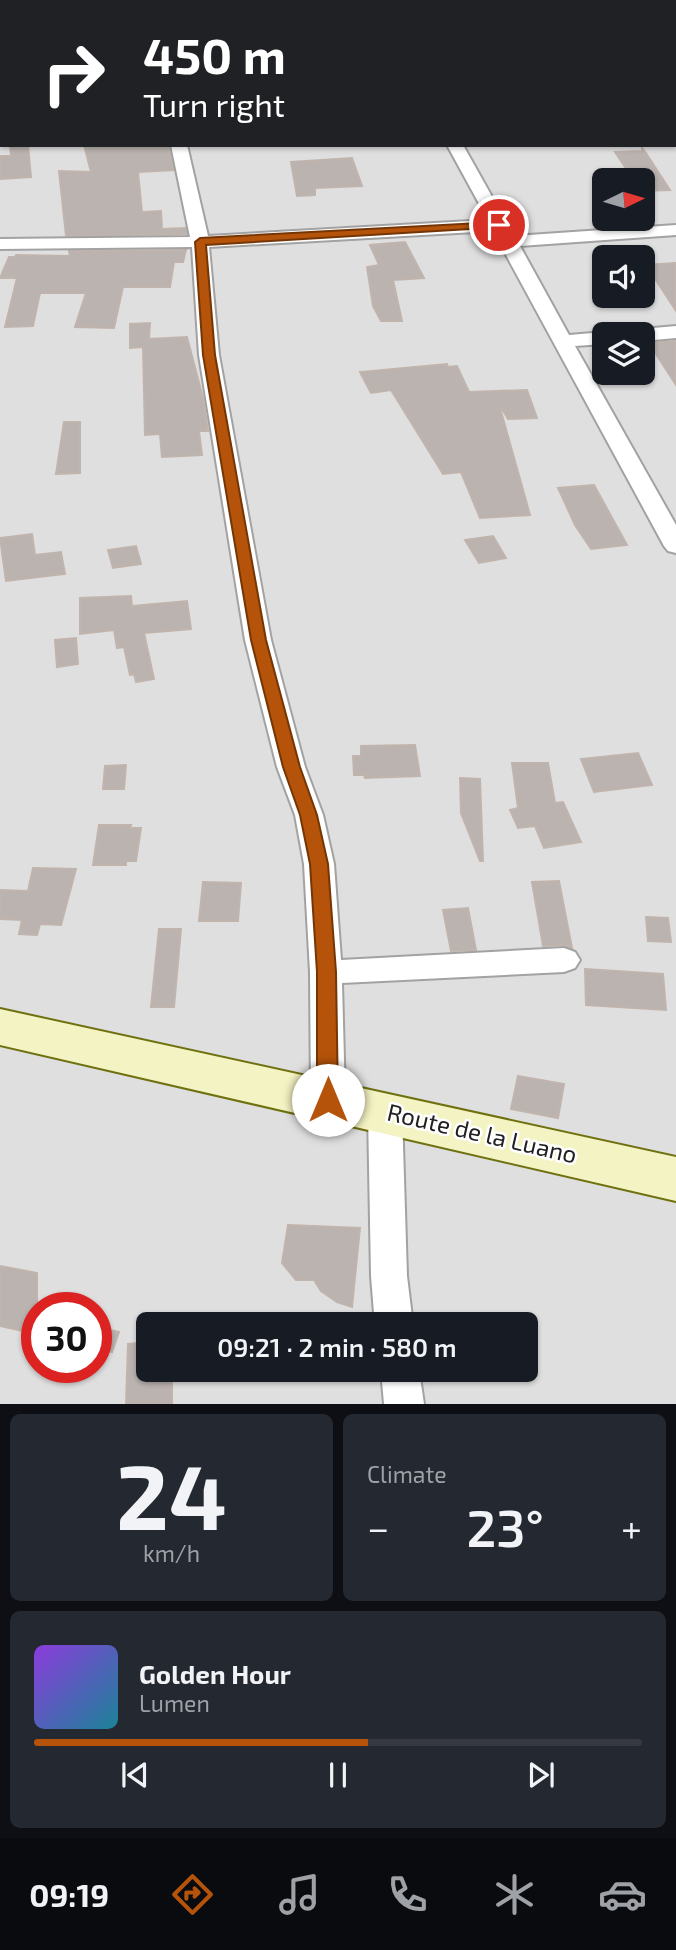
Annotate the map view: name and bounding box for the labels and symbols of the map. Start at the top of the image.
north arrow [592,168,654,231]
pin [469,195,529,255]
position arrow [291,1063,365,1137]
street label: Route de la Luano [385,1097,580,1168]
speed limit sign: 30 [21,1292,112,1383]

